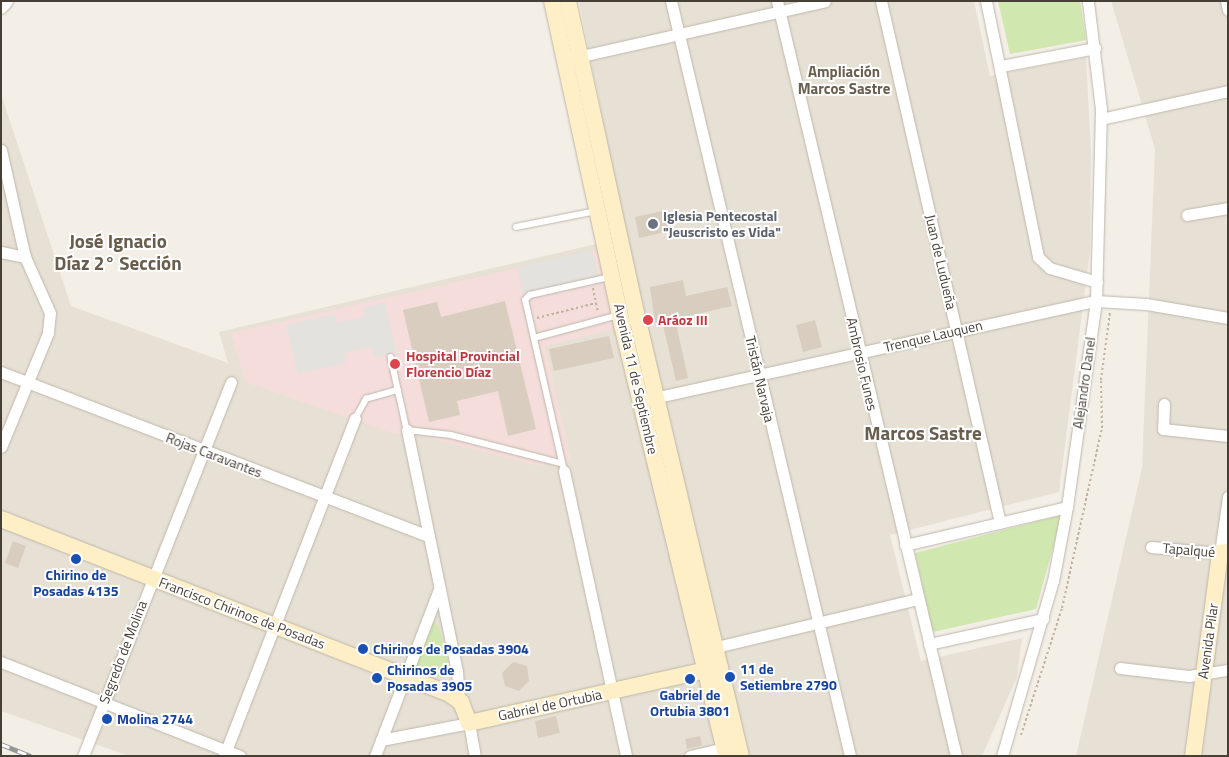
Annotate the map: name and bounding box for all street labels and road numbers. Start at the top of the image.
street label: Juan de Ludueña [922,213,960,311]
street label: Avenida 11 de Septiembre [610,302,662,456]
street label: Ambrosio Funes [843,316,881,412]
street label: Trenque Lauquen [882,316,984,356]
street label: Tristán Narvaja [742,334,778,424]
street label: Alejandro Danel [1069,336,1099,430]
street label: Rojas Caravantes [164,429,264,481]
street label: Tapalqué [1162,539,1216,561]
street label: Francisco Chirinos de Posadas [156,573,328,653]
street label: Segredo de Molina [96,598,150,706]
street label: Avenida Pilar [1194,602,1222,680]
street label: Gabriel de Ortubia [497,686,603,724]

